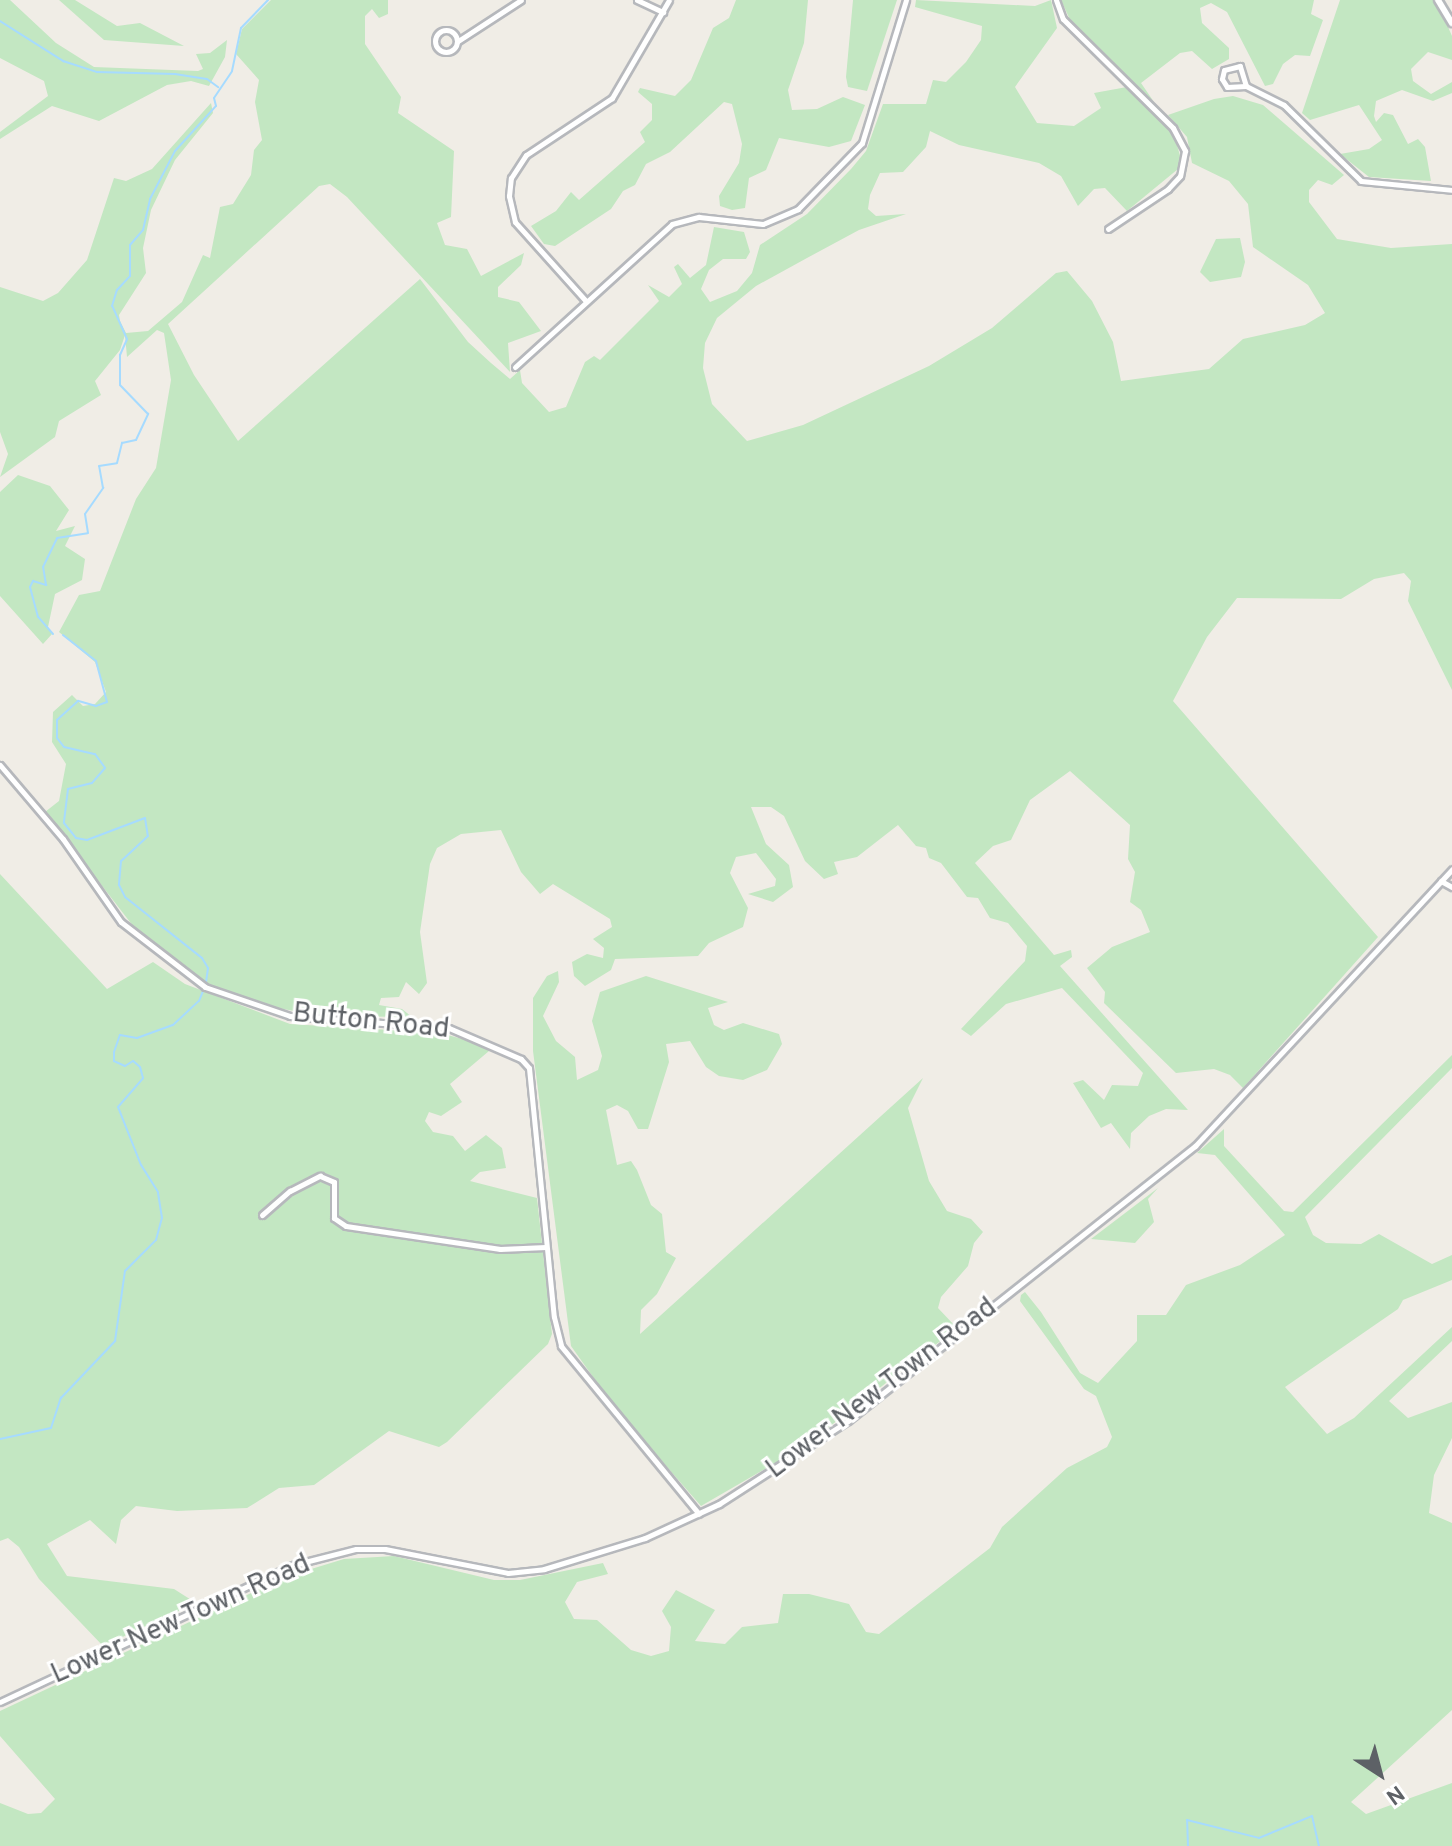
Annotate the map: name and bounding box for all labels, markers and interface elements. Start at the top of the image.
street label: Button Road [291,997,451,1047]
street label: Lower New Town Road [760,1291,1004,1487]
street label: Lower New Town Road [46,1547,316,1693]
north arrow [1340,1734,1420,1814]
text: N [1380,1778,1409,1809]

